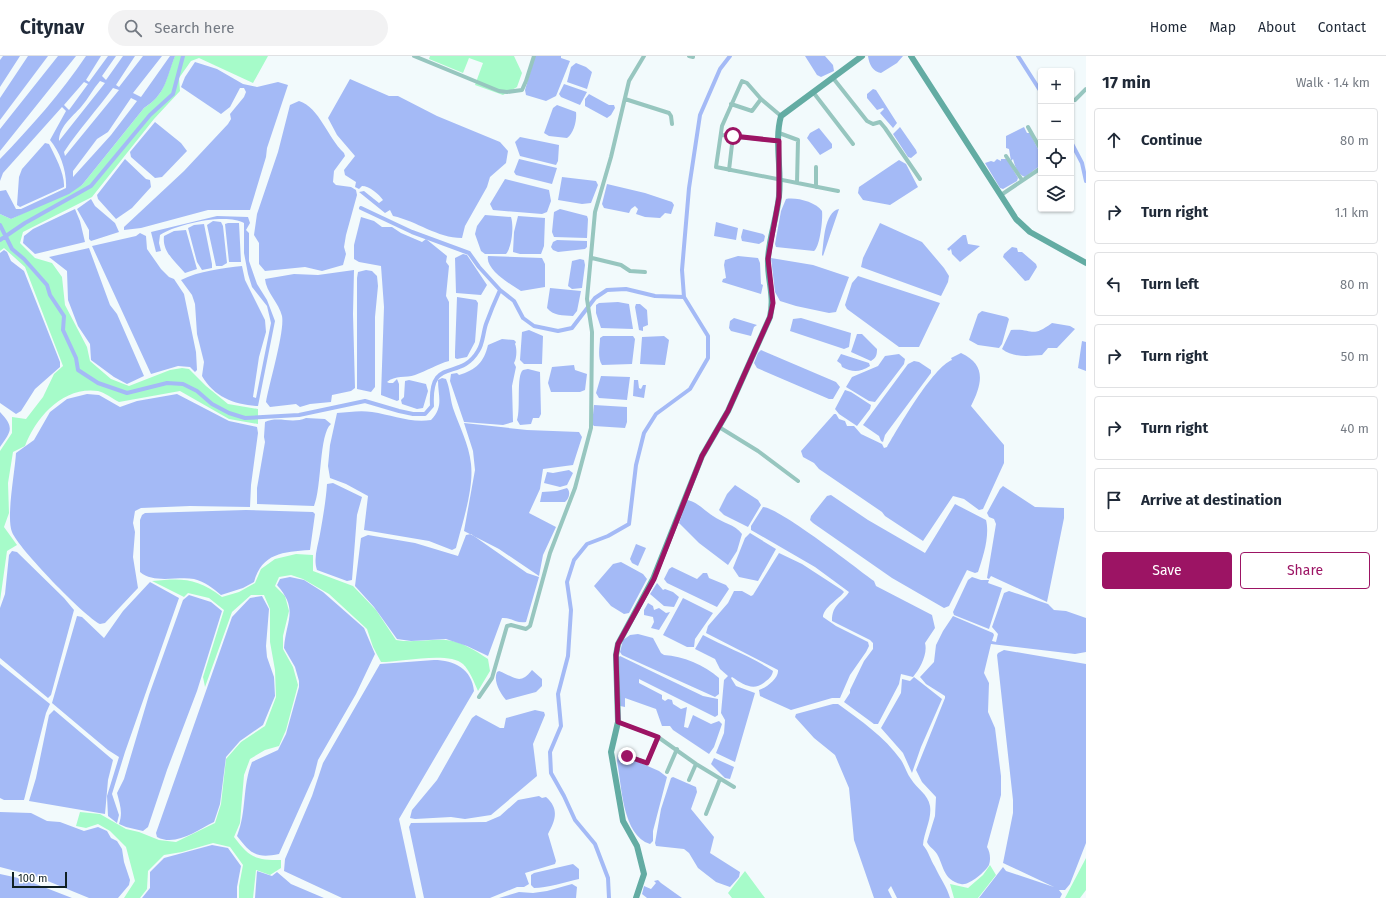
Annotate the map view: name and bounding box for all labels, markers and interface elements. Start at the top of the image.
search box [108,10,388,46]
text: Citynav [20,16,84,39]
icon: search [122,17,144,39]
text: Search here [154,19,234,37]
text: Home [1150,19,1187,36]
text: Map [1209,19,1236,36]
text: About [1258,19,1296,36]
text: Contact [1318,19,1366,36]
map controls [1038,68,1074,212]
button: + [1038,68,1074,104]
text: 17 min [1102,72,1151,93]
text: Walk · 1.4 km [1296,75,1370,90]
button: − [1038,104,1074,140]
route start [724,127,742,145]
icon: ahead [1103,129,1125,151]
text: Continue [1141,131,1202,149]
text: 80 m [1340,133,1369,148]
button: locate [1038,140,1074,176]
button: layers [1038,176,1074,212]
icon: right [1103,201,1125,223]
text: Turn right [1141,203,1208,221]
text: 1.1 km [1335,205,1369,220]
icon: left [1103,273,1125,295]
text: Turn left [1141,275,1199,293]
text: 80 m [1340,277,1369,292]
icon: right [1103,345,1125,367]
text: Turn right [1141,347,1208,365]
text: 50 m [1341,349,1369,364]
icon: right [1103,417,1125,439]
text: Turn right [1141,419,1208,437]
text: 40 m [1340,421,1369,436]
icon: arrive [1103,489,1125,511]
text: Arrive at destination [1141,491,1282,509]
button: Save [1102,552,1232,589]
button: Share [1240,552,1370,589]
route end [618,747,636,765]
scale bar [12,870,67,889]
text: 100 m [18,872,47,885]

